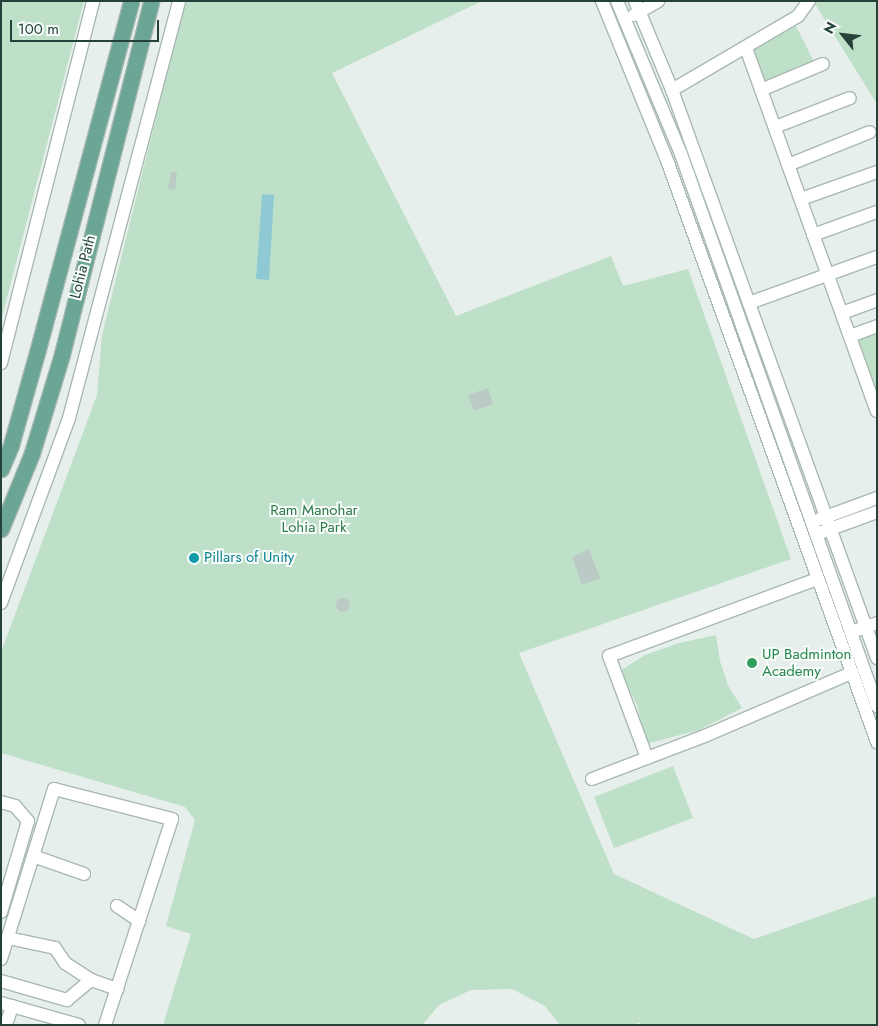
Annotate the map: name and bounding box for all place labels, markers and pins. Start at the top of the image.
place label: Pillars of Unity [204,549,294,567]
marker: Pillars of Unity [188,552,200,564]
place label: UP Badminton Academy [762,645,851,680]
marker: UP Badminton Academy [746,657,758,669]

